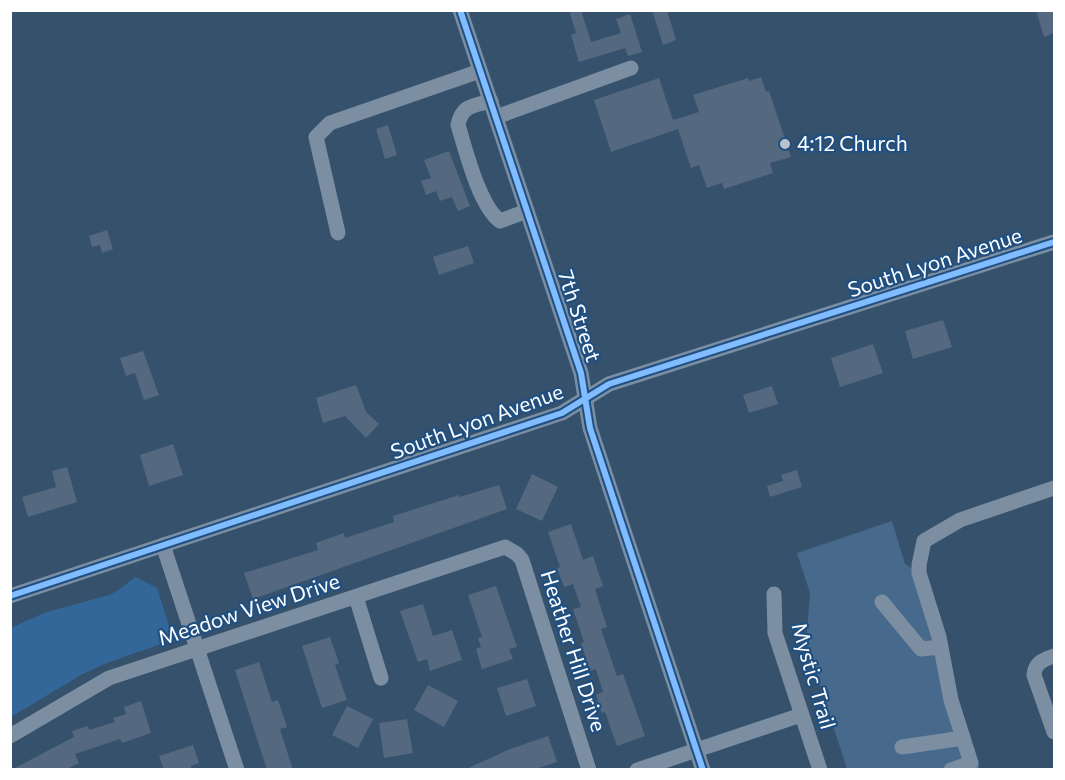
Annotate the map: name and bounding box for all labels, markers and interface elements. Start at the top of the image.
place label: 4:12 Church [797,130,908,155]
marker: 4:12 Church [778,137,792,151]
street label: South Lyon Avenue [844,222,1025,302]
street label: 7th Street [554,266,607,365]
street label: South Lyon Avenue [387,378,566,463]
street label: Meadow View Drive [155,567,342,650]
street label: Heather Hill Drive [537,567,612,735]
street label: Mystic Trail [787,619,842,732]

